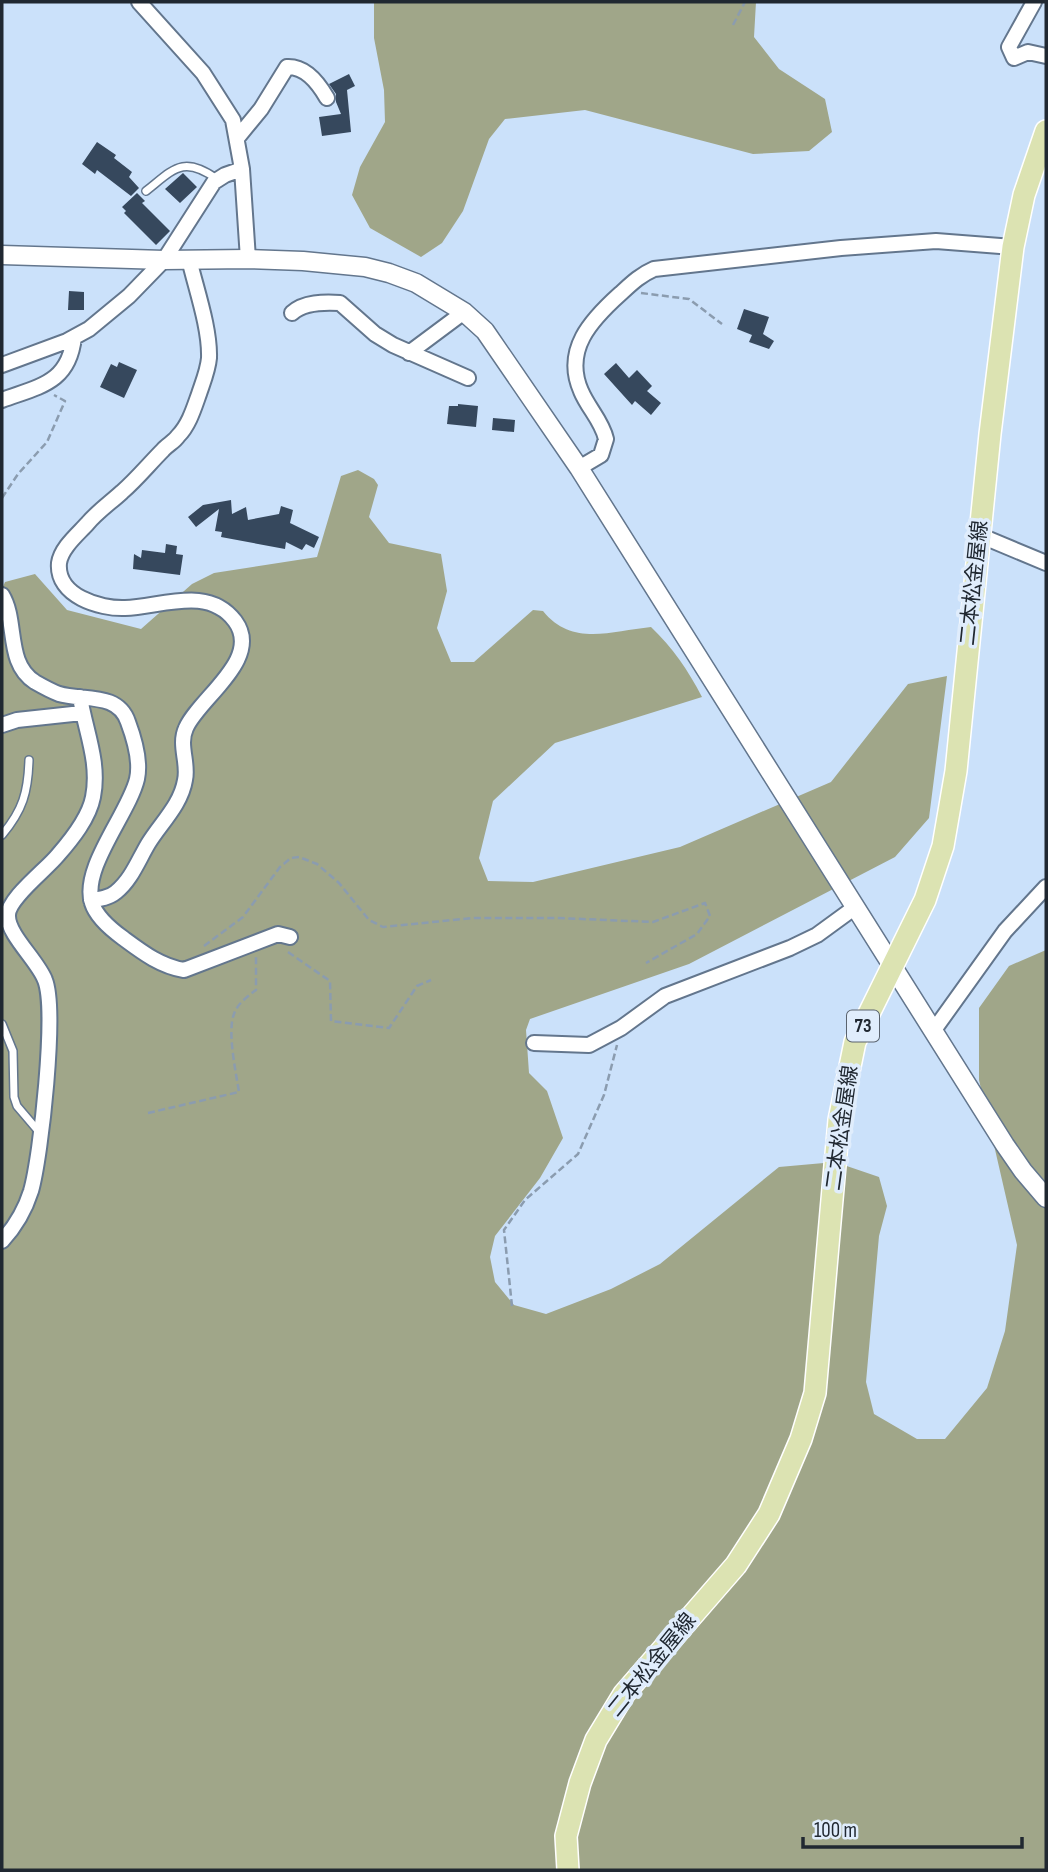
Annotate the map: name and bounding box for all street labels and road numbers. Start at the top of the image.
street label: 二本松金屋線 [955,519,993,647]
road number: 73 [847,1010,879,1042]
street label: 二本松金屋線 [821,1064,863,1192]
street label: 二本松金屋線 [603,1608,701,1722]

